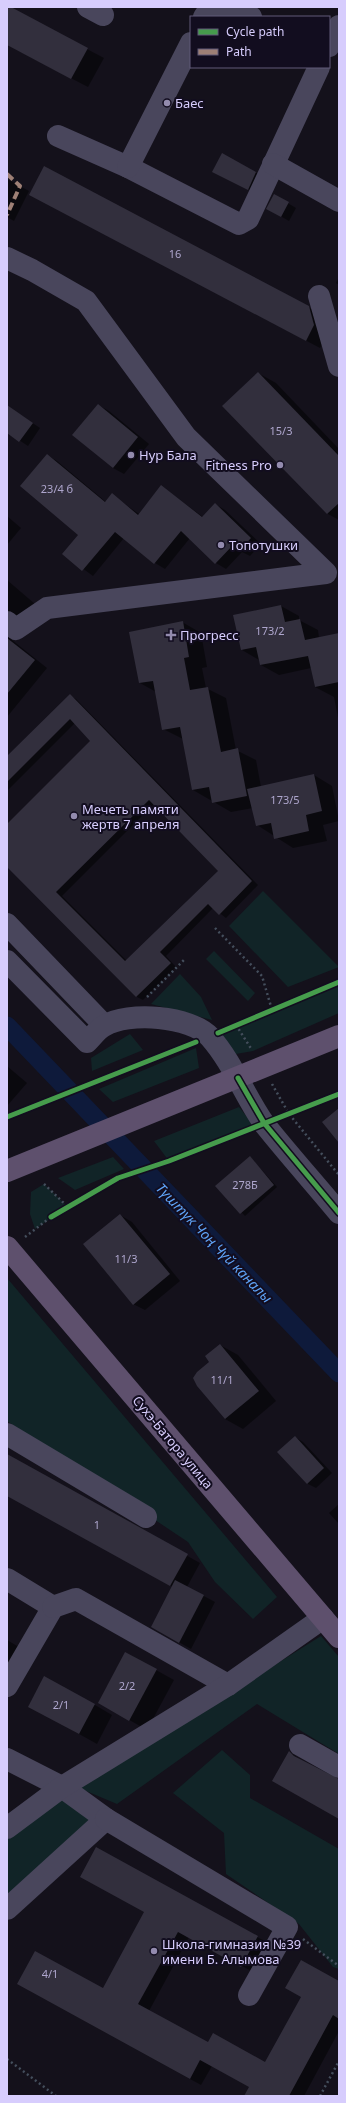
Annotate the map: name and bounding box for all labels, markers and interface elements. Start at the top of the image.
legend [190,16,330,68]
text: Cycle path [226,23,284,40]
text: Path [226,43,252,60]
place label: Баес [175,94,204,112]
marker: Баес [162,98,172,108]
house number: 16 [169,246,181,261]
house number: 15/3 [270,423,292,438]
place label: Нур Бала [139,446,197,464]
marker: Нур Бала [126,450,136,460]
place label: Fitness Pro [205,456,272,474]
marker: Fitness Pro [275,460,285,470]
house number: 23/4 б [41,481,74,496]
place label: Топотушки [229,536,298,554]
marker: Топотушки [216,540,226,550]
house number: 173/2 [255,623,285,638]
place label: Прогресс [180,626,239,644]
marker: Прогресс [165,629,177,641]
house number: 173/5 [270,792,300,807]
place label: Мечеть памяти жертв 7 апреля [82,800,179,833]
marker: Мечеть памяти жертв 7 апреля [69,811,79,821]
house number: 278Б [232,1177,258,1192]
water label: Түштүк Чоң Чүй каналы [152,1179,277,1307]
house number: 11/3 [115,1251,137,1266]
house number: 11/1 [211,1372,233,1387]
street label: Сухэ-Батора улица [129,1392,217,1492]
house number: 1 [94,1517,100,1532]
house number: 2/2 [119,1678,135,1693]
house number: 2/1 [53,1697,69,1712]
place label: Школа-гимназия №39 имени Б. Алымова [162,1935,301,1968]
marker: Школа-гимназия №39 имени Б. Алымова [149,1946,159,1956]
house number: 4/1 [42,1966,58,1981]

